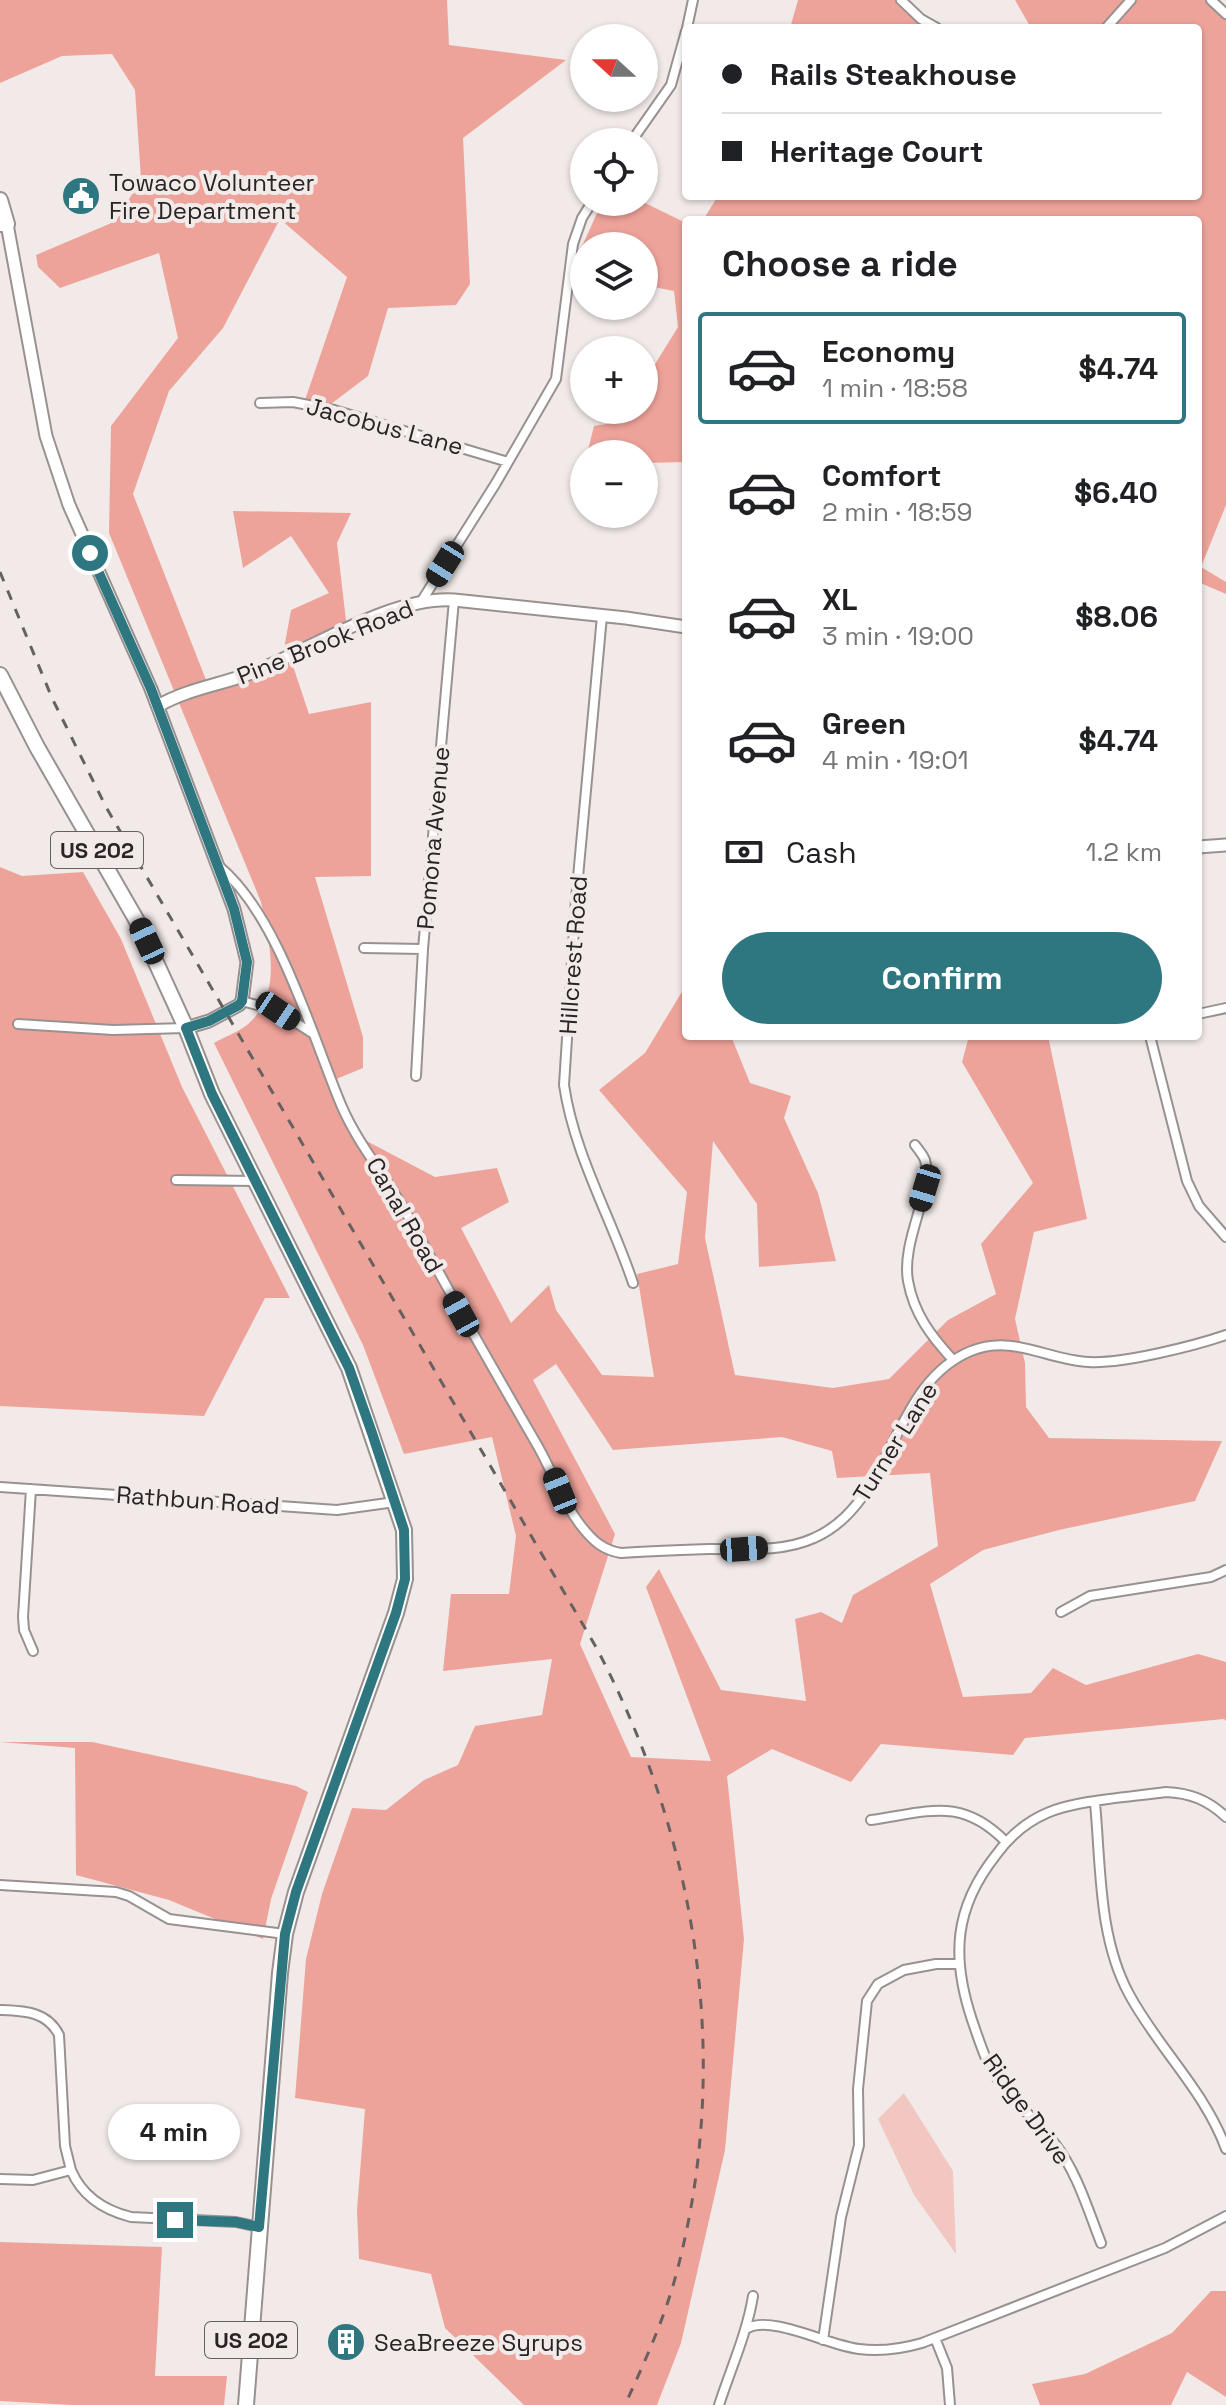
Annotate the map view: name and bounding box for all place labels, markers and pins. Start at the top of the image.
place label: Towaco Volunteer Fire Department [109,167,315,226]
public building icon: Towaco Volunteer Fire Department [60,175,102,217]
building icon: SeaBreeze Syrups [325,2321,367,2363]
place label: SeaBreeze Syrups [374,2327,583,2358]

